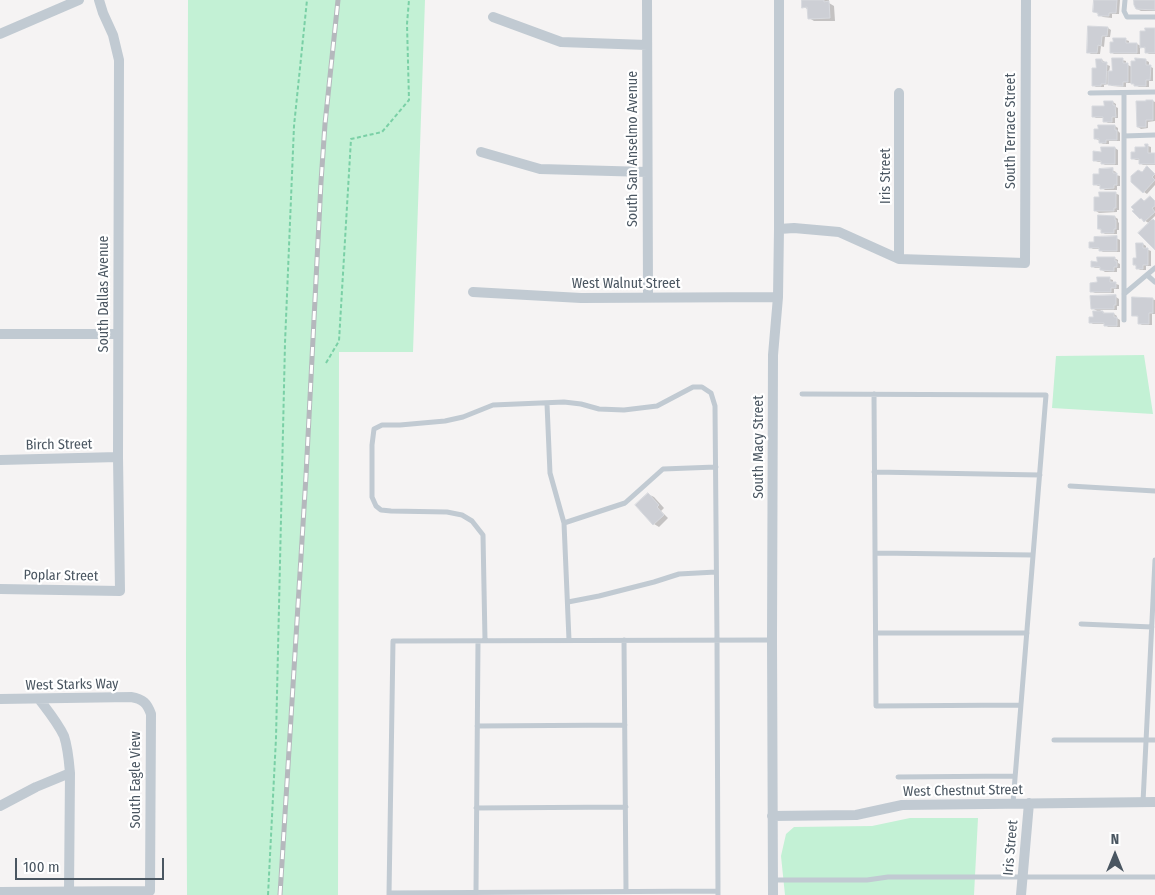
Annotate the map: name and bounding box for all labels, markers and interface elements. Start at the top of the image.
street label: South San Anselmo Avenue [625,71,641,227]
street label: South Terrace Street [1003,73,1019,189]
street label: Iris Street [878,148,894,204]
street label: South Dallas Avenue [96,235,112,353]
street label: West Walnut Street [572,276,680,292]
street label: South Macy Street [751,395,767,499]
street label: Birch Street [25,436,93,454]
street label: Poplar Street [23,567,99,585]
street label: West Starks Way [25,676,119,694]
street label: South Eagle View [128,731,144,829]
street label: West Chestnut Street [903,782,1023,800]
street label: Iris Street [1000,819,1022,877]
north arrow [1090,830,1140,880]
text: N [1111,831,1119,848]
scale bar [18,848,166,880]
text: 100 m [23,858,60,876]

